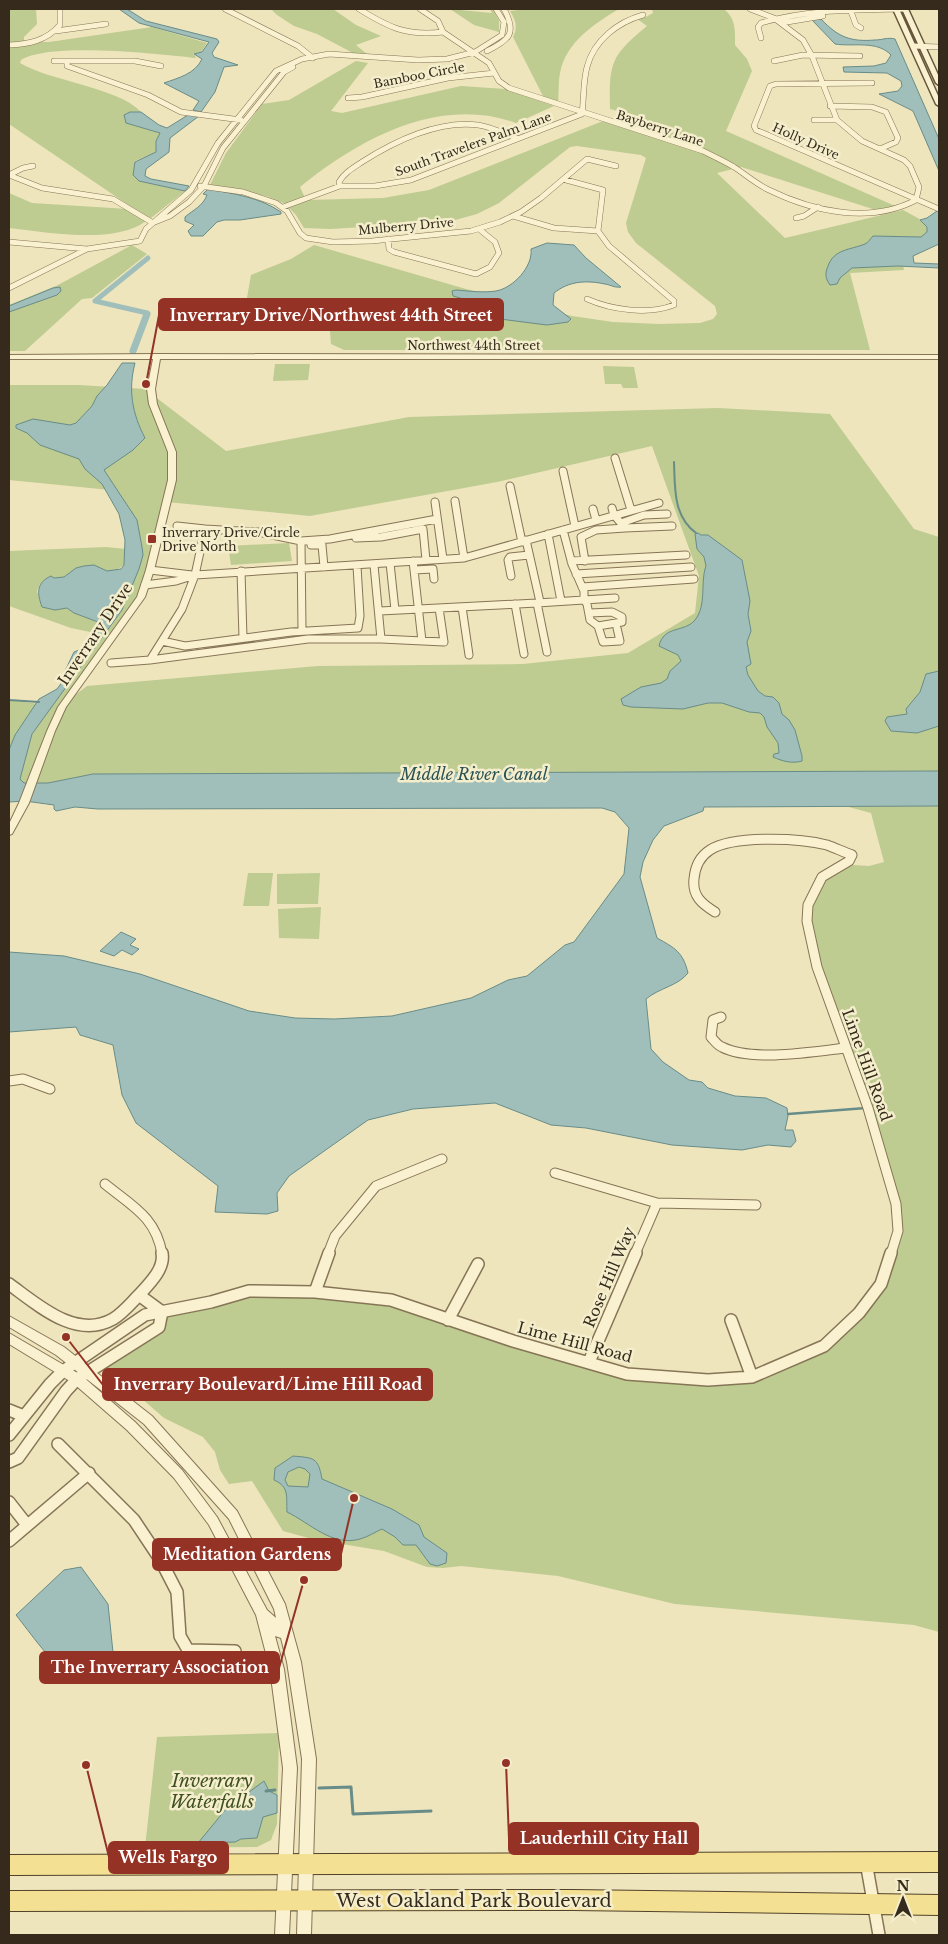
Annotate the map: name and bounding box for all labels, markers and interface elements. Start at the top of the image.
street label: Bamboo Circle [372,59,466,91]
street label: Bayberry Lane [615,107,706,149]
street label: South Travelers Palm Lane [393,109,553,179]
street label: Holly Drive [770,120,842,162]
street label: Mulberry Drive [358,214,455,238]
callout: Inverrary Drive/Northwest 44th Street [159,299,503,330]
text: Inverrary Drive/Northwest 44th Street [170,305,493,325]
street label: Northwest 44th Street [407,338,541,353]
place label: Inverrary Drive/Circle Drive North [162,525,300,554]
marker: Inverrary Drive/Circle Drive North [146,533,158,545]
street label: Inverrary Drive [54,579,136,689]
water label: Middle River Canal [399,764,549,784]
street label: Lime Hill Road [838,1006,896,1124]
street label: Rose Hill Way [579,1223,639,1330]
street label: Lime Hill Road [516,1318,634,1366]
callout: Inverrary Boulevard/Lime Hill Road [103,1369,432,1400]
text: Inverrary Boulevard/Lime Hill Road [114,1374,422,1394]
callout: Meditation Gardens [153,1539,341,1570]
text: Meditation Gardens [163,1544,331,1564]
callout: The Inverrary Association [40,1652,279,1683]
text: The Inverrary Association [51,1657,270,1677]
park label: Inverrary Waterfalls [170,1770,254,1813]
callout: Lauderhill City Hall [509,1823,698,1854]
text: Lauderhill City Hall [520,1828,689,1848]
callout: Wells Fargo [109,1842,228,1873]
text: Wells Fargo [118,1847,217,1867]
north arrow [878,1874,928,1924]
text: N [896,1877,910,1895]
street label: West Oakland Park Boulevard [335,1890,612,1912]

